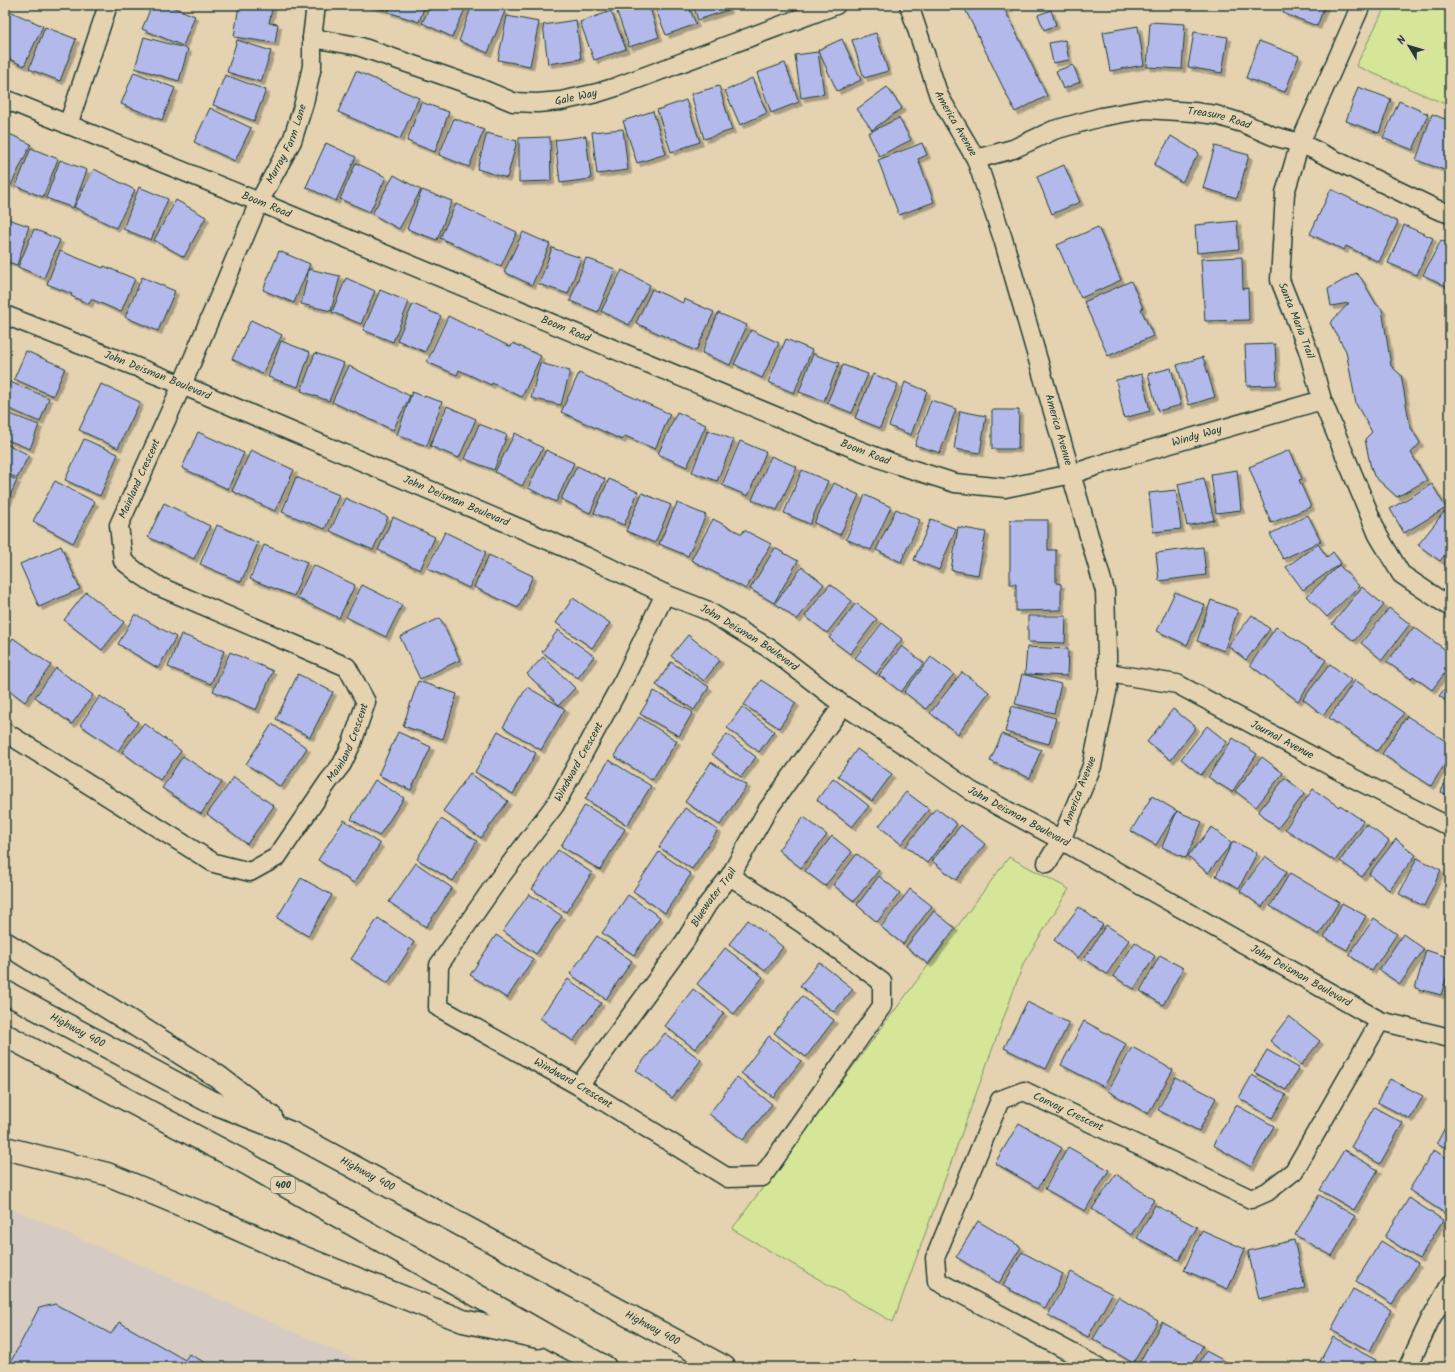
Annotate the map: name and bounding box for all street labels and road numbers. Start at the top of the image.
street label: Gale Way [554,84,600,110]
street label: America Avenue [929,89,982,160]
street label: Murray Farm Lane [261,102,312,187]
street label: Treasure Road [1187,103,1254,135]
street label: Boom Road [239,187,294,224]
street label: Santa Maria Trail [1273,280,1319,361]
street label: Boom Road [538,311,594,348]
street label: John Deisman Boulevard [101,346,214,405]
street label: America Avenue [1039,392,1077,468]
street label: Windy Way [1170,420,1225,452]
street label: Mainland Crescent [114,435,166,522]
street label: Boom Road [838,435,893,471]
street label: John Deisman Boulevard [400,471,512,532]
street label: John Deisman Boulevard [697,600,802,676]
street label: Mainland Crescent [322,700,374,786]
street label: Journal Avenue [1247,716,1317,765]
street label: Windward Crescent [550,718,609,805]
street label: America Avenue [1058,753,1102,829]
street label: John Deisman Boulevard [964,782,1073,852]
street label: Bluewater Trail [686,864,742,931]
street label: John Deisman Boulevard [1247,940,1355,1012]
street label: Highway 400 [46,1008,109,1053]
street label: Windward Crescent [530,1053,617,1114]
street label: Convoy Crescent [1030,1087,1107,1137]
street label: Highway 400 [336,1152,399,1197]
road number: 400 [271,1177,295,1193]
street label: Highway 400 [621,1306,684,1351]

